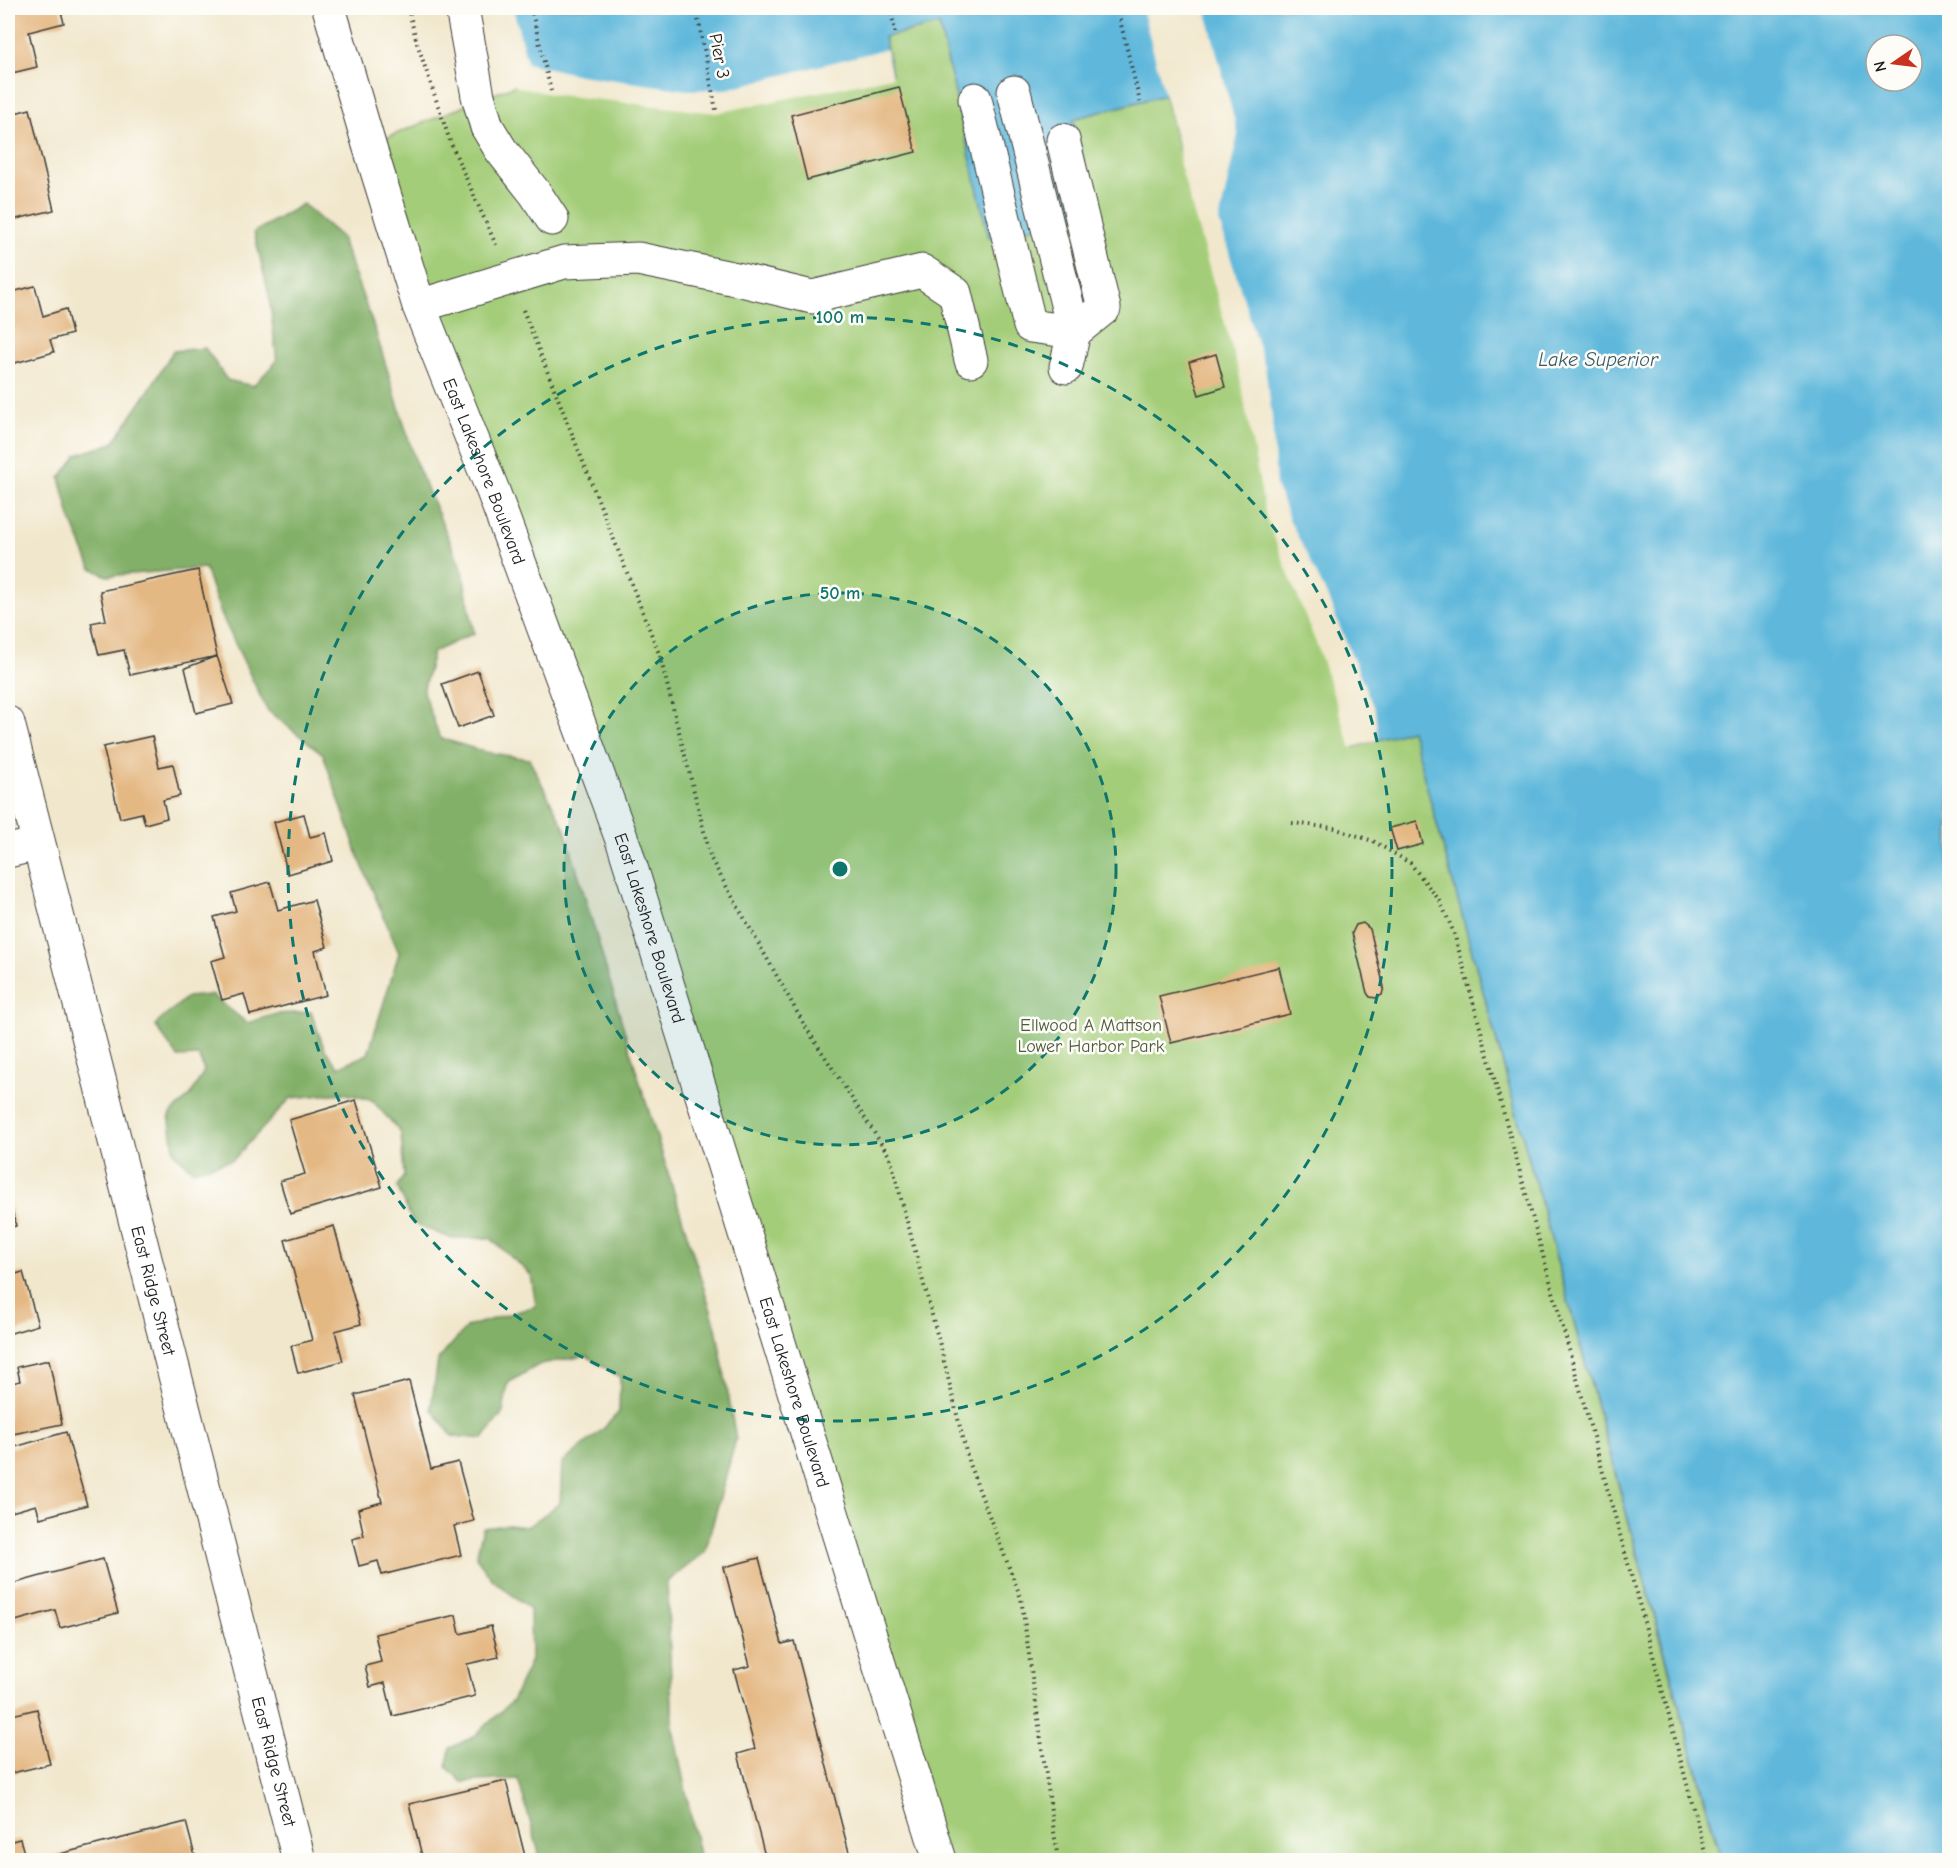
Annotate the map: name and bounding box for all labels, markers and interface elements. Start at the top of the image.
street label: Pier 3 [704,32,734,80]
north arrow [1864,33,1924,93]
text: N [1870,59,1890,74]
text: 100 m [816,307,864,328]
water label: Lake Superior [1538,348,1659,371]
street label: East Lakeshore Boulevard [438,375,530,567]
text: 50 m [820,583,860,604]
street label: East Lakeshore Boulevard [610,830,689,1026]
centre of rings [830,859,850,879]
park label: Ellwood A Mattson Lower Harbor Park [1018,1015,1165,1057]
street label: East Ridge Street [127,1224,180,1359]
street label: East Lakeshore Boulevard [755,1294,834,1490]
street label: East Ridge Street [247,1695,301,1829]

